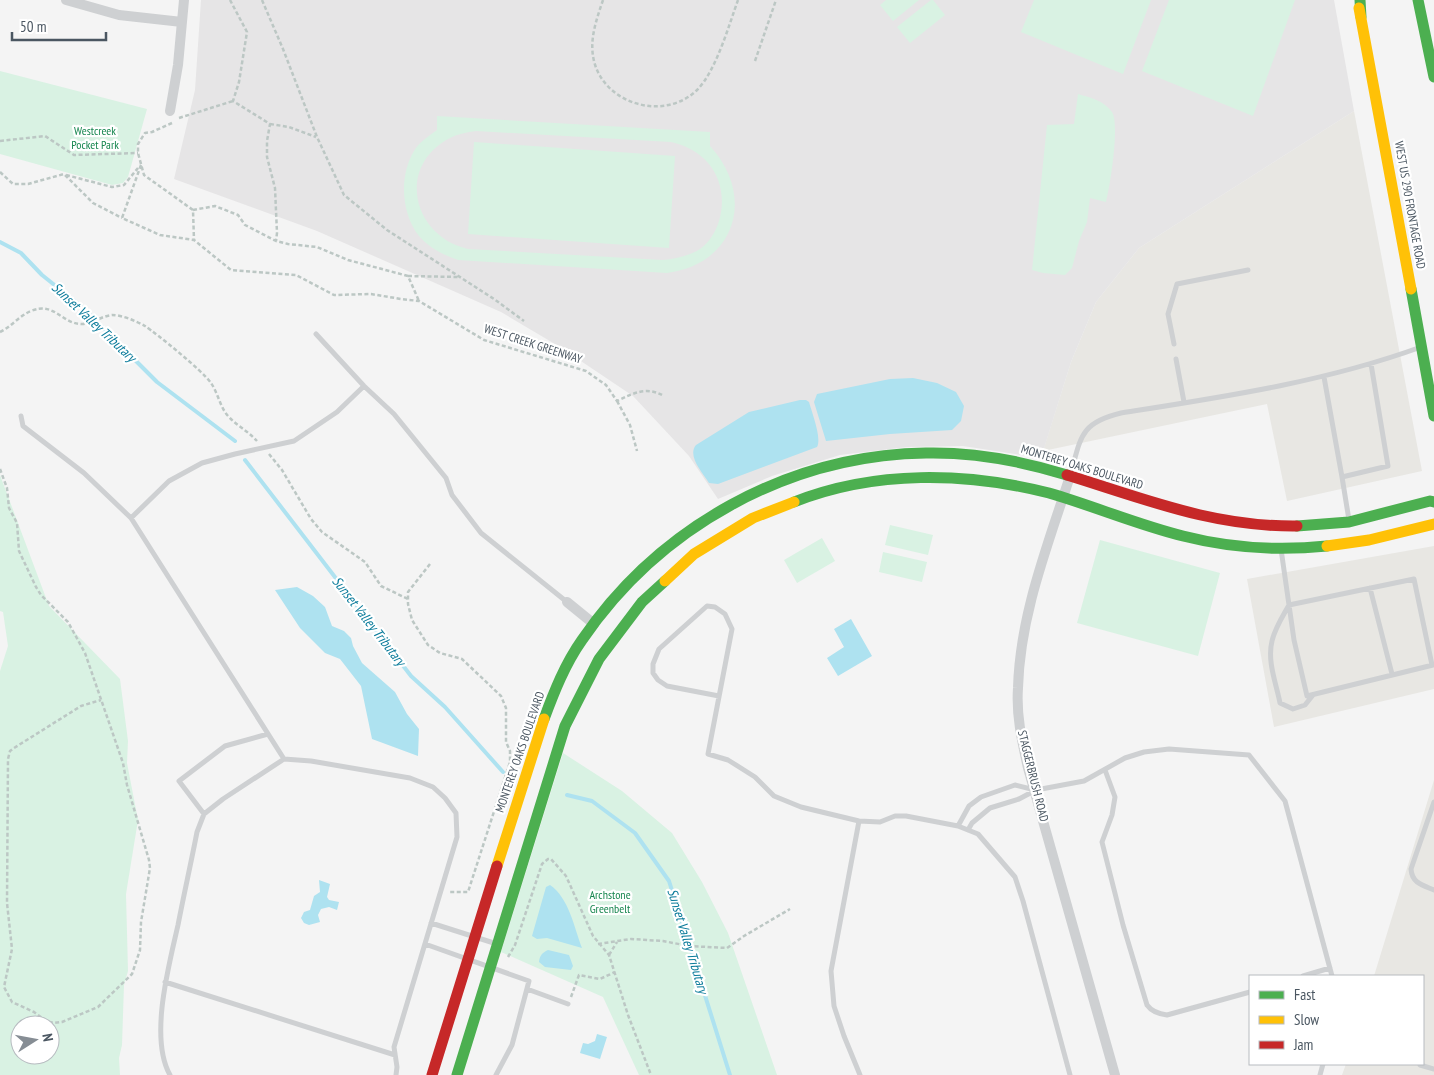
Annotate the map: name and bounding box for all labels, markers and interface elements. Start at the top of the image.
scale bar [12,10,106,42]
text: 50 m [20,17,46,36]
park label: Westcreek Pocket Park [71,123,119,152]
street label: WEST US 290 FRONTAGE ROAD [1392,140,1429,270]
water label: Sunset Valley Tributary [48,278,141,367]
street label: WEST CREEK GREENWAY [482,321,585,367]
street label: MONTEREY OAKS BOULEVARD [1019,441,1145,492]
water label: Sunset Valley Tributary [328,573,411,671]
street label: MONTEREY OAKS BOULEVARD [492,689,547,814]
street label: STAGGERBRUSH ROAD [1015,729,1052,823]
water label: Sunset Valley Tributary [663,886,713,997]
park label: Archstone Greenbelt [589,887,631,916]
legend [1249,975,1424,1065]
text: Fast [1294,985,1315,1004]
text: Slow [1294,1010,1319,1029]
north arrow [10,1015,60,1065]
text: N [38,1032,57,1043]
text: Jam [1293,1035,1313,1054]

